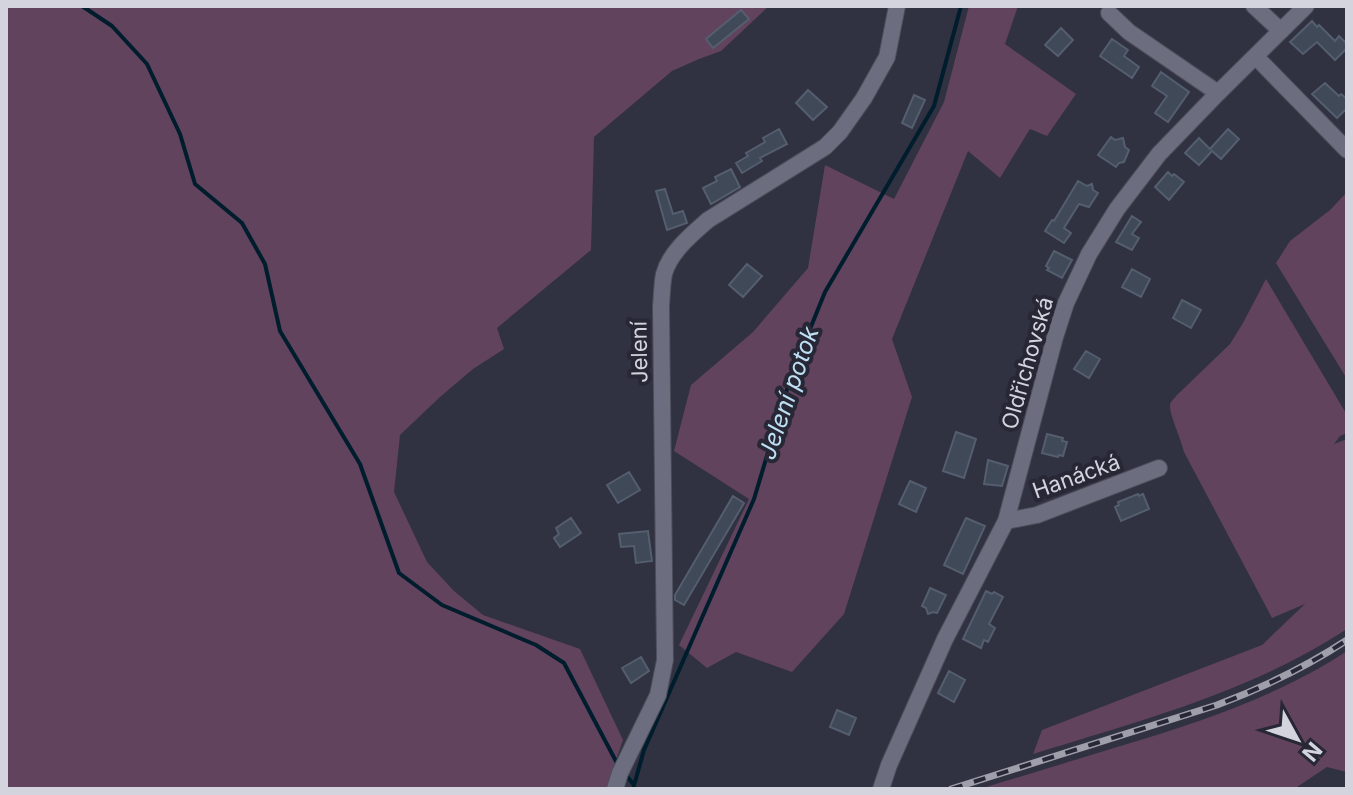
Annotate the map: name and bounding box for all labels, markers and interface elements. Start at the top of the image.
street label: Oldřichovská [996,294,1058,432]
street label: Jelení [625,320,653,383]
water label: Jelení potok [752,322,825,463]
street label: Hanácká [1029,448,1123,504]
north arrow [1257,699,1337,779]
text: N [1297,737,1328,767]

